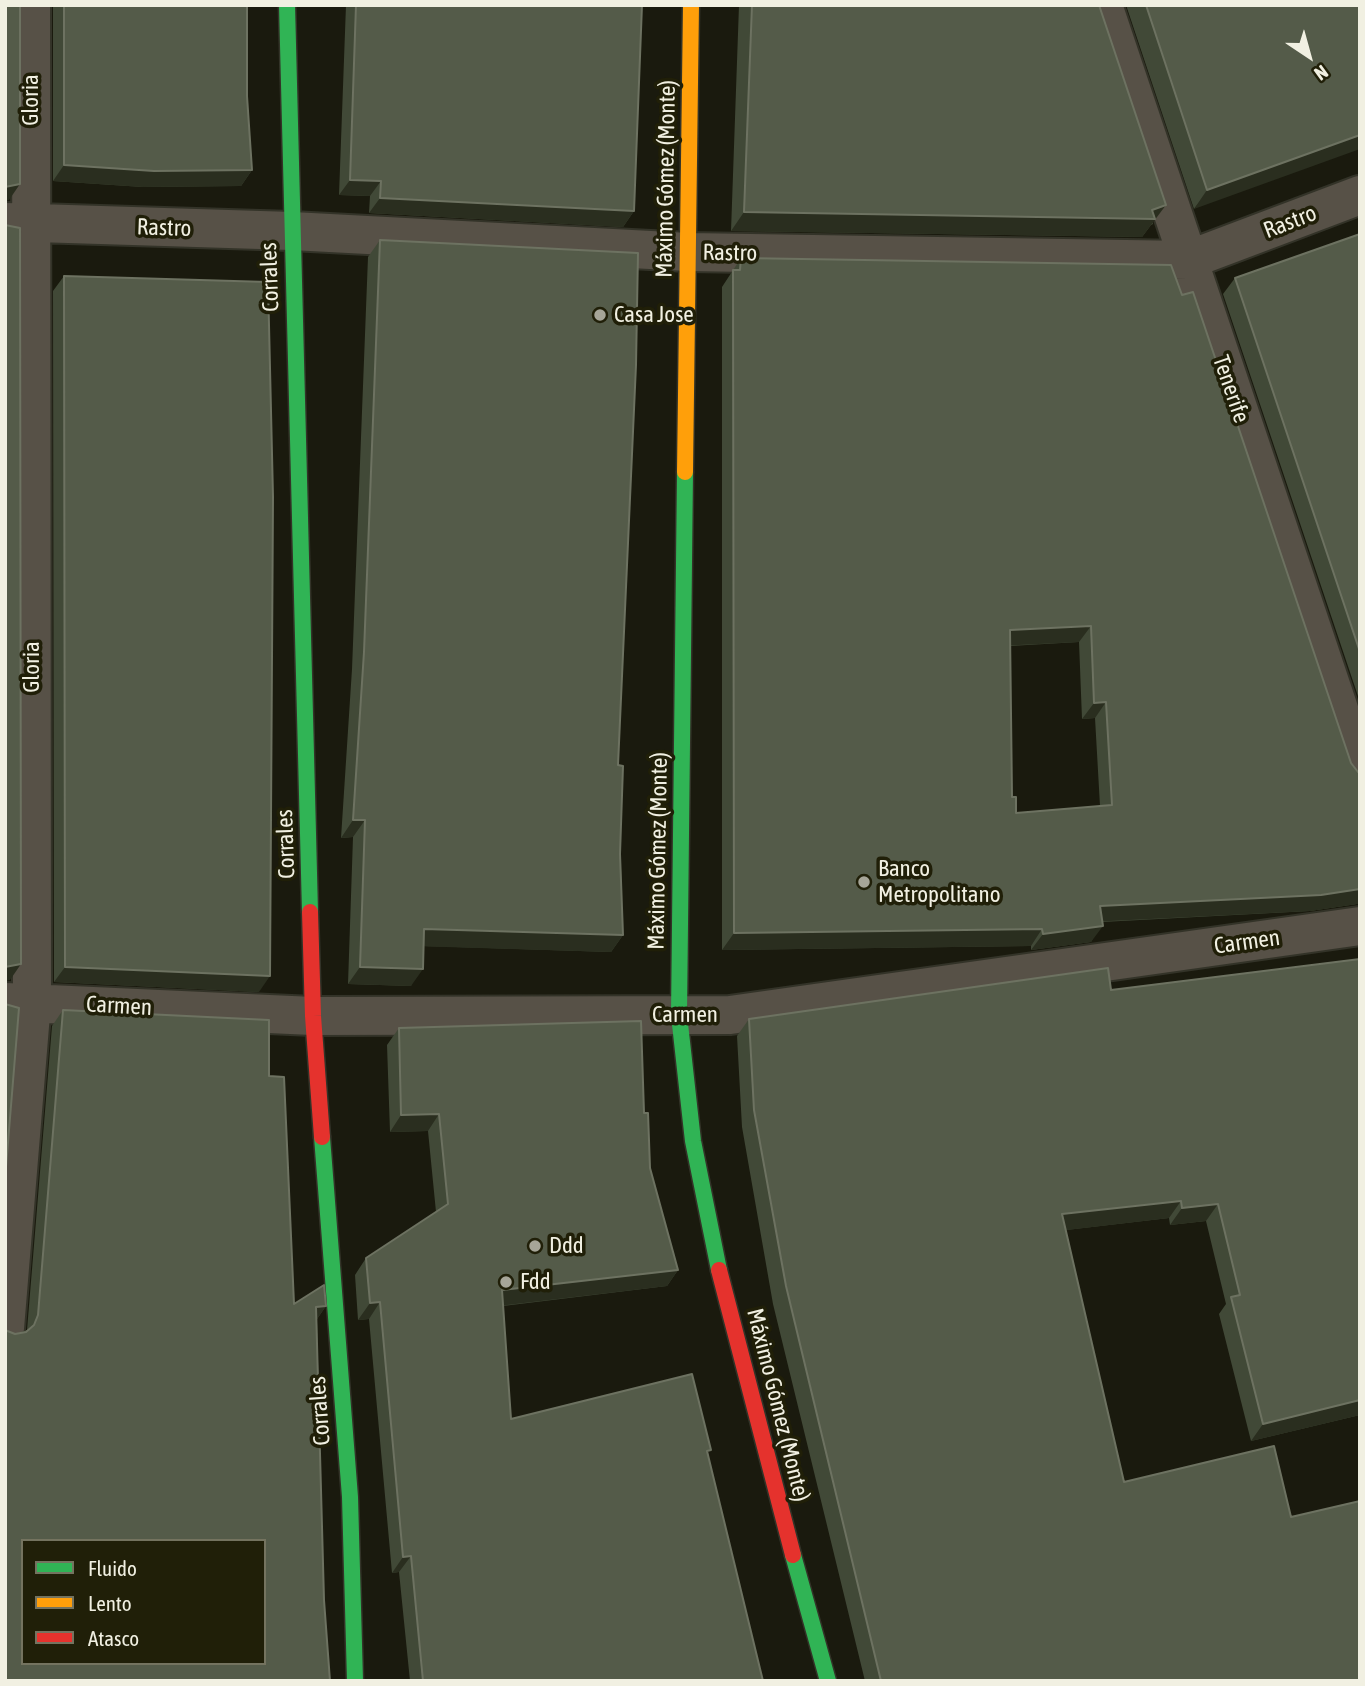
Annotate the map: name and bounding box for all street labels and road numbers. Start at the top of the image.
street label: Gloria [17,74,45,126]
street label: Máximo Gómez (Monte) [650,80,682,278]
street label: Rastro [1260,199,1320,245]
street label: Rastro [136,213,192,243]
street label: Rastro [702,239,758,267]
street label: Corrales [255,242,285,312]
street label: Tenerife [1207,352,1255,426]
street label: Gloria [18,641,46,693]
street label: Máximo Gómez (Monte) [642,752,674,950]
street label: Corrales [271,809,301,879]
street label: Carmen [1212,924,1282,960]
street label: Carmen [85,990,153,1022]
street label: Carmen [652,1001,718,1029]
street label: Máximo Gómez (Monte) [741,1306,815,1504]
street label: Corrales [304,1375,336,1447]

